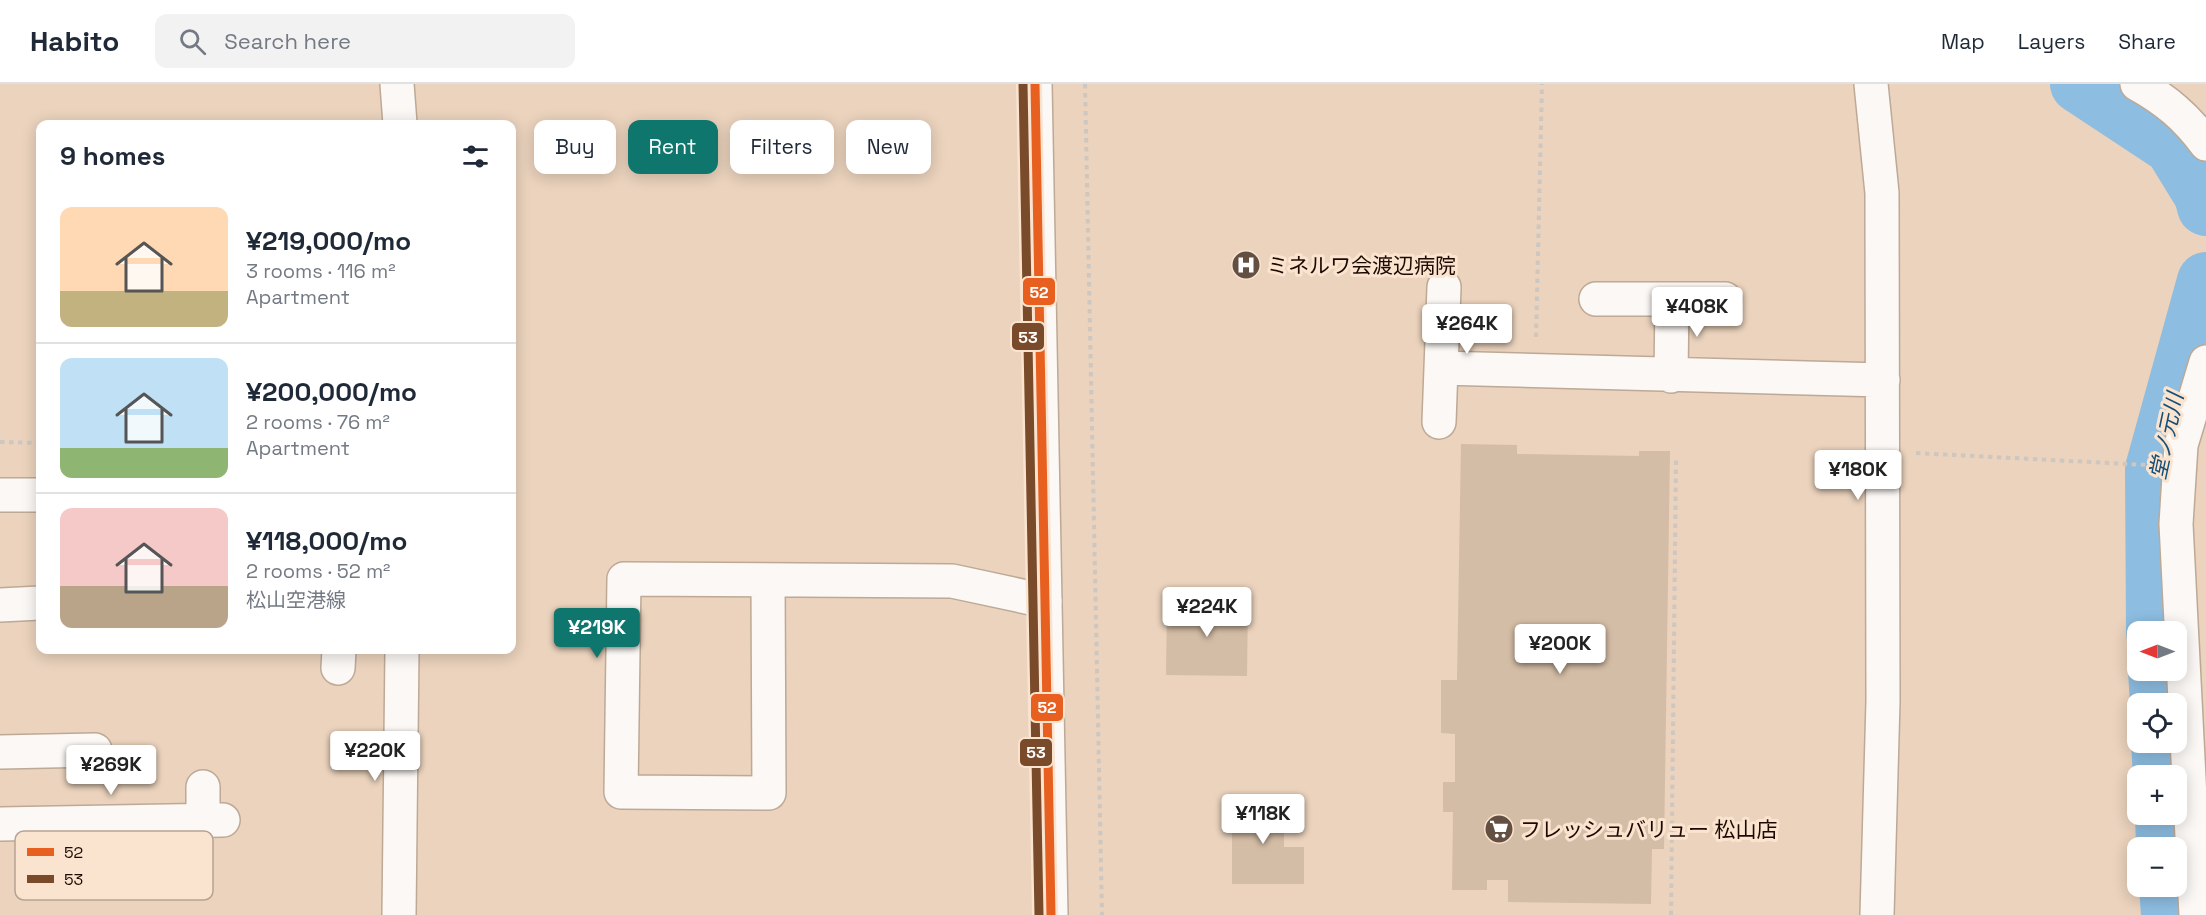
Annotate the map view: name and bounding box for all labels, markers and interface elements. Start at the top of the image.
search box [155,14,575,68]
text: Habito [30,23,119,59]
icon: search [176,25,209,58]
text: Search here [224,27,351,55]
text: Map [1941,28,1985,55]
text: Layers [2018,28,2085,55]
text: Share [2118,28,2176,55]
chip: Buy [534,120,616,174]
chip: Rent [628,120,718,174]
chip: Filters [730,120,834,174]
chip: New [846,120,931,174]
text: 9 homes [60,139,165,173]
icon: filters [459,140,492,173]
text: ¥219,000/mo [246,224,411,258]
icon: home [108,231,180,303]
hospital icon: ミネルワ会渡辺病院 [1230,249,1262,281]
place label: ミネルワ会渡辺病院 [1267,252,1456,279]
text: 3 rooms · 116 m² [246,258,396,284]
line badge: 52 [1022,277,1056,306]
text: 52 [1030,282,1048,303]
text: Apartment [246,284,350,310]
pin: ¥408K [1655,287,1739,338]
text: ¥408K [1666,293,1728,319]
pin: ¥264K [1425,304,1509,355]
text: ¥264K [1436,310,1498,336]
line badge: 53 [1011,322,1045,351]
text: 53 [1018,327,1038,348]
text: ¥200,000/mo [246,375,417,409]
icon: home [108,382,180,454]
water label: 堂ノ元川 [2143,388,2189,482]
text: 2 rooms · 76 m² [246,409,390,435]
text: Apartment [246,435,350,461]
pin: ¥180K [1816,450,1900,501]
text: ¥180K [1829,456,1887,482]
text: ¥118,000/mo [246,524,407,558]
icon: home [108,532,180,604]
text: 2 rooms · 52 m² [246,558,390,584]
text: 松山空港線 [246,587,346,613]
pin: ¥224K [1165,587,1249,638]
text: ¥224K [1176,593,1238,619]
pin: ¥219K [555,608,639,659]
text: ¥219K [568,614,626,640]
north arrow [2127,621,2187,681]
map controls [2127,621,2187,897]
pin: ¥200K [1518,624,1602,675]
text: ¥200K [1529,630,1591,656]
line badge: 52 [1030,693,1064,722]
button: locate [2127,693,2187,753]
text: 52 [1038,697,1056,718]
pin: ¥220K [333,731,417,782]
text: ¥220K [344,737,406,763]
line badge: 53 [1019,738,1053,767]
text: 53 [1026,742,1046,763]
pin: ¥269K [69,745,153,796]
text: ¥269K [80,751,142,777]
button: + [2127,765,2187,825]
pin: ¥118K [1221,794,1305,845]
text: ¥118K [1236,800,1291,826]
supermarket icon: フレッシュバリュー 松山店 [1483,813,1515,845]
place label: フレッシュバリュー 松山店 [1520,816,1777,843]
legend [15,831,213,900]
button: − [2127,837,2187,897]
text: 52 [64,842,83,863]
text: 53 [64,869,83,890]

